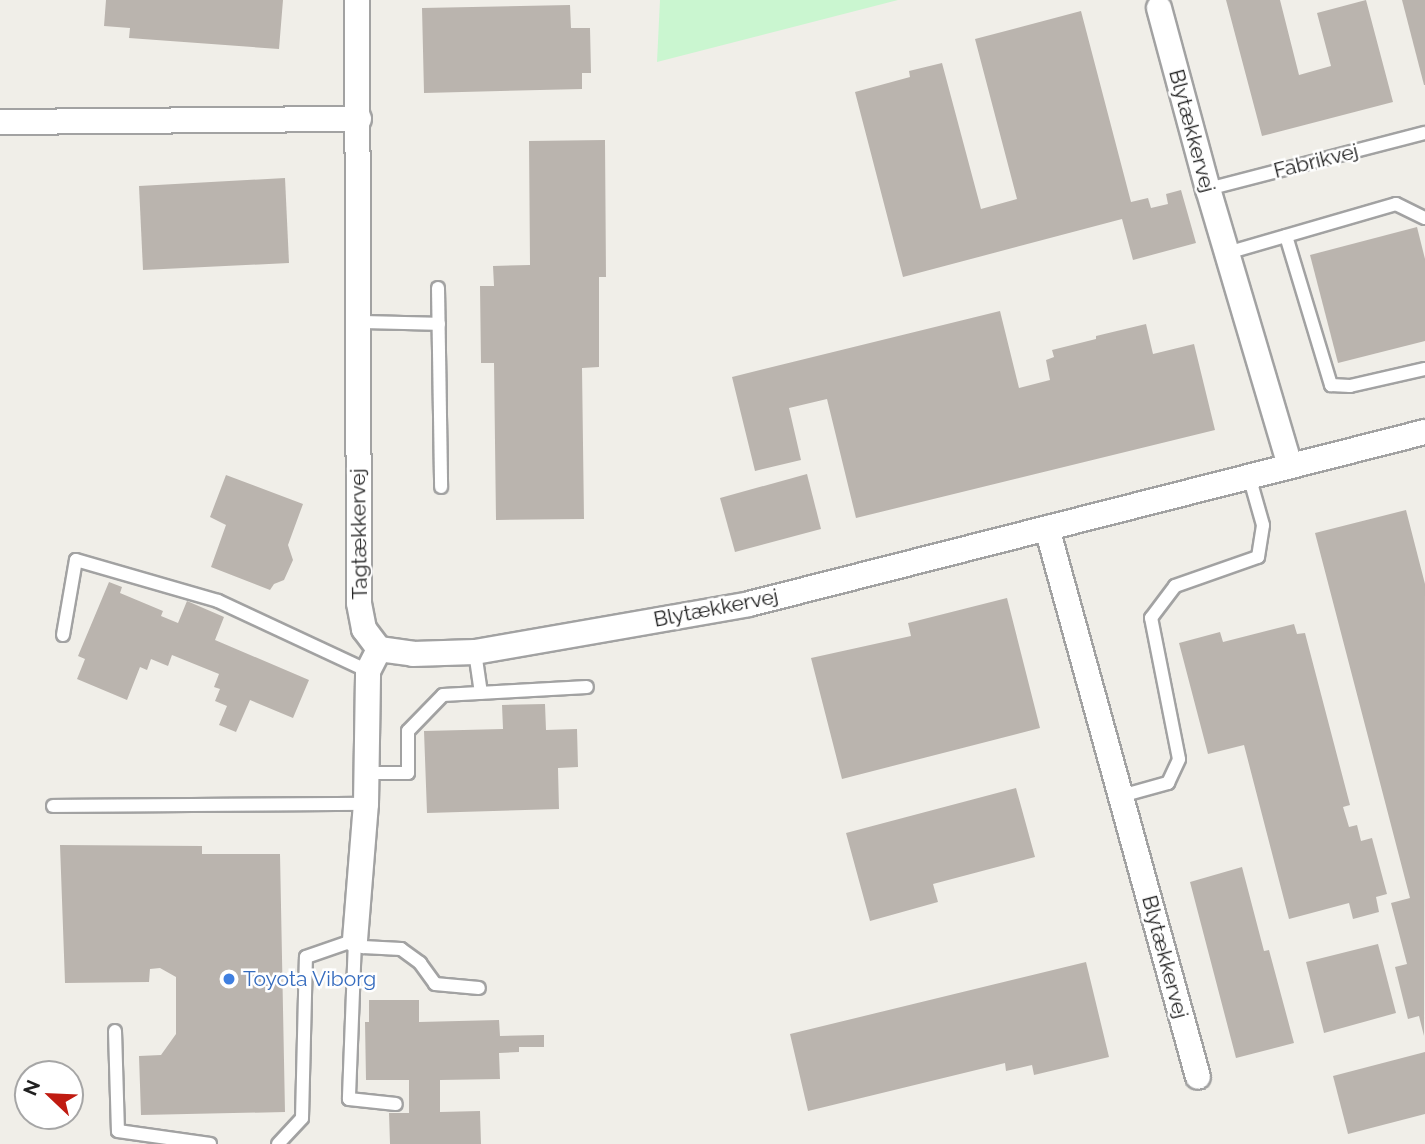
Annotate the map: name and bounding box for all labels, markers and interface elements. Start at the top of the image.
street label: Blytækkervej [1163,67,1221,195]
street label: Fabrikvej [1271,138,1361,184]
street label: Tagtækkervej [345,468,373,600]
street label: Blytækkervej [651,584,781,632]
street label: Blytækkervej [1136,893,1194,1021]
place label: Toyota Viborg [243,966,377,992]
marker: Toyota Viborg [221,971,237,987]
north arrow [14,1060,84,1130]
text: N [19,1077,44,1099]

